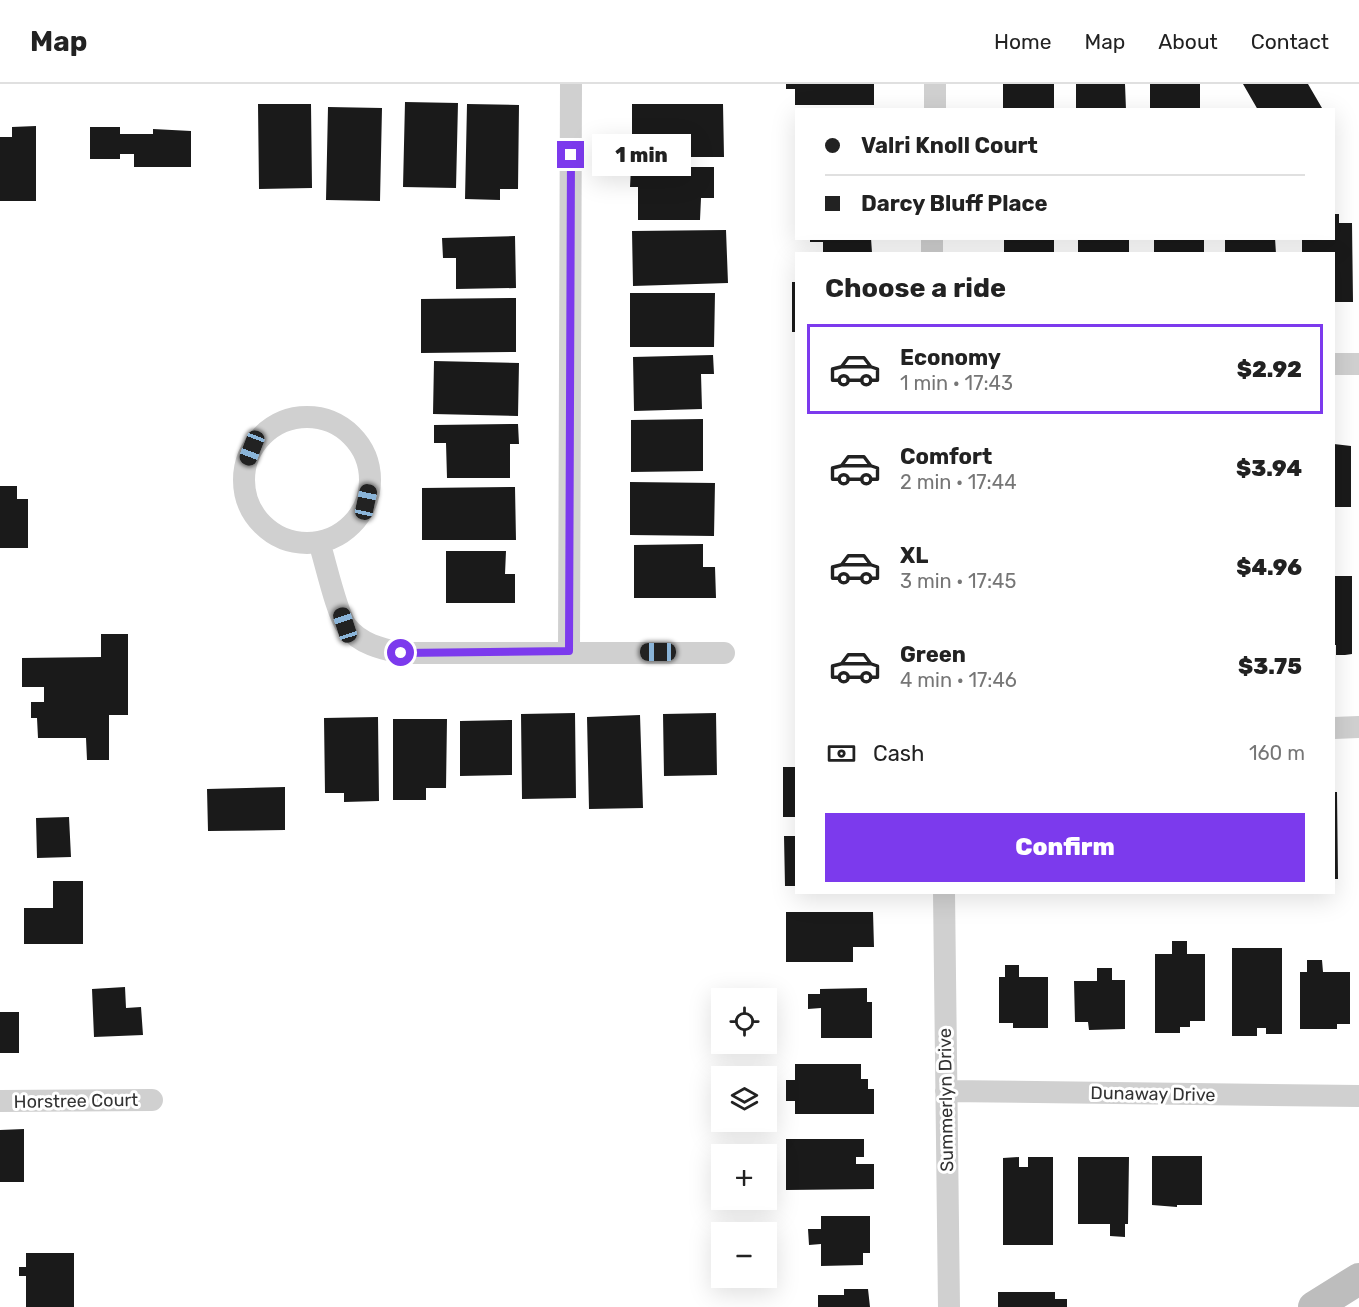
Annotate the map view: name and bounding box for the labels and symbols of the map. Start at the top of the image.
callout: 1 min [592,134,691,176]
route end [557,141,584,168]
car [237,428,267,468]
car [353,483,379,521]
car [331,605,359,645]
route start [387,639,414,666]
car [640,643,676,661]
street label: Summerlyn Drive [934,1028,958,1172]
street label: Dunaway Drive [1090,1082,1216,1106]
street label: Horstree Court [14,1089,138,1113]

